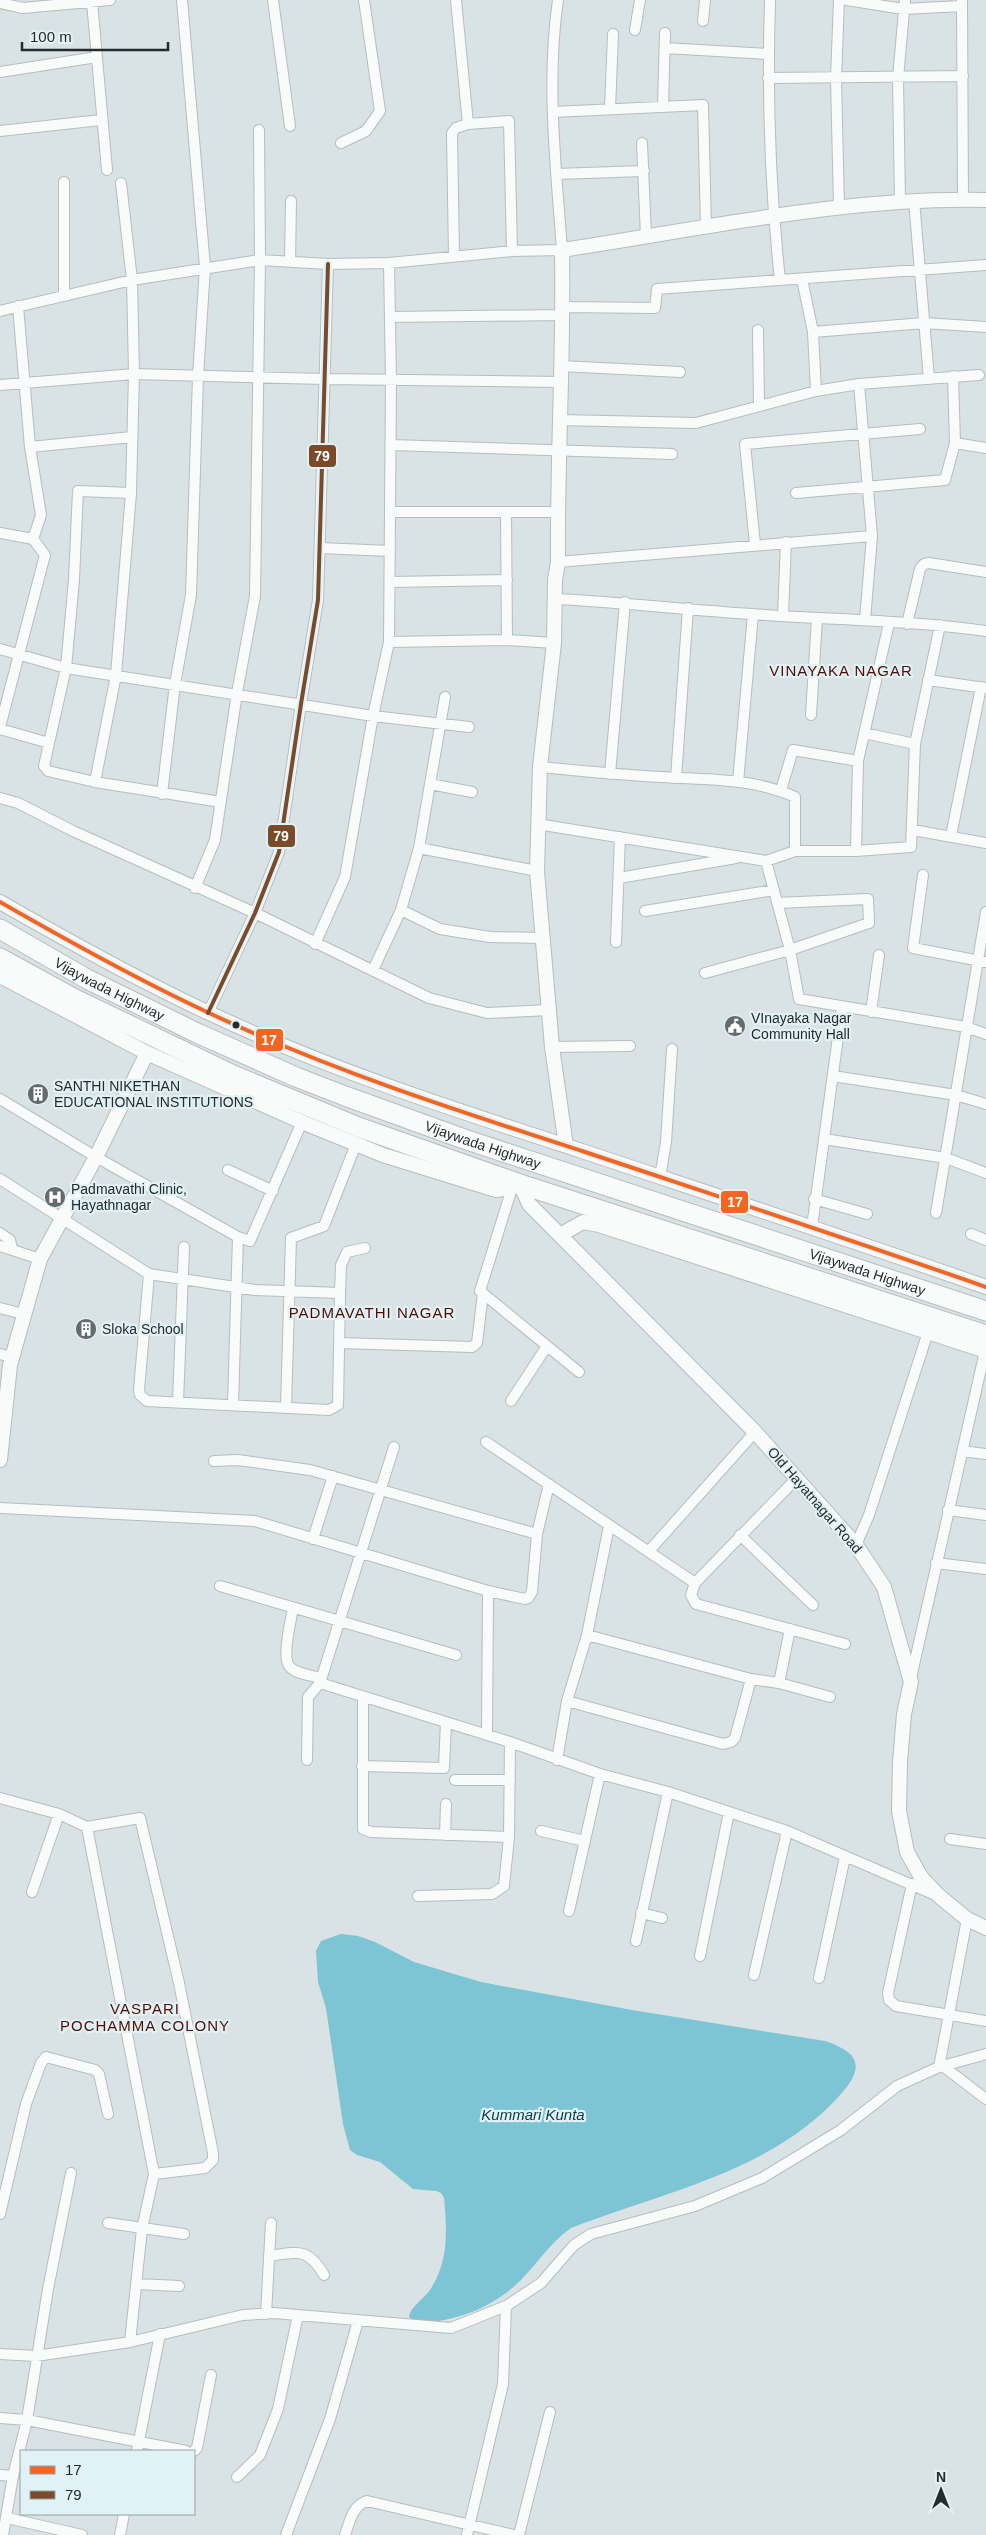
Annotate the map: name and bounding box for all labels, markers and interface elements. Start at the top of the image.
scale bar [22,20,169,52]
text: 100 m [30,28,72,45]
line badge: 79 [308,444,337,468]
text: 79 [314,448,330,464]
district label: VINAYAKA NAGAR [769,662,913,679]
line badge: 79 [267,824,296,848]
text: 79 [273,828,289,844]
street label: Vijaywada Highway [52,954,167,1024]
place label: VInayaka Nagar Community Hall [751,1010,852,1042]
public building icon: VInayaka Nagar Community Hall [723,1014,747,1038]
unlabelled marker [231,1020,241,1030]
line badge: 17 [255,1028,284,1052]
text: 17 [261,1032,277,1048]
place label: SANTHI NIKETHAN EDUCATIONAL INSTITUTIONS [54,1078,253,1110]
building icon: SANTHI NIKETHAN EDUCATIONAL INSTITUTIONS [26,1082,50,1106]
street label: Vijaywada Highway [423,1118,543,1172]
place label: Padmavathi Clinic, Hayathnagar [71,1181,187,1213]
hospital icon: Padmavathi Clinic, Hayathnagar [43,1185,67,1209]
line badge: 17 [720,1190,749,1214]
text: 17 [727,1194,743,1210]
street label: Vijaywada Highway [807,1245,927,1298]
district label: PADMAVATHI NAGAR [289,1304,455,1321]
building icon: Sloka School [74,1317,98,1341]
place label: Sloka School [102,1321,184,1337]
street label: Old Hayatnagar Road [765,1444,865,1556]
district label: VASPARI POCHAMMA COLONY [60,2000,230,2034]
water label: Kummari Kunta [481,2106,585,2123]
legend [20,2450,195,2515]
text: 17 [65,2461,82,2478]
north arrow [916,2465,966,2515]
text: N [936,2469,946,2485]
text: 79 [65,2486,82,2503]

